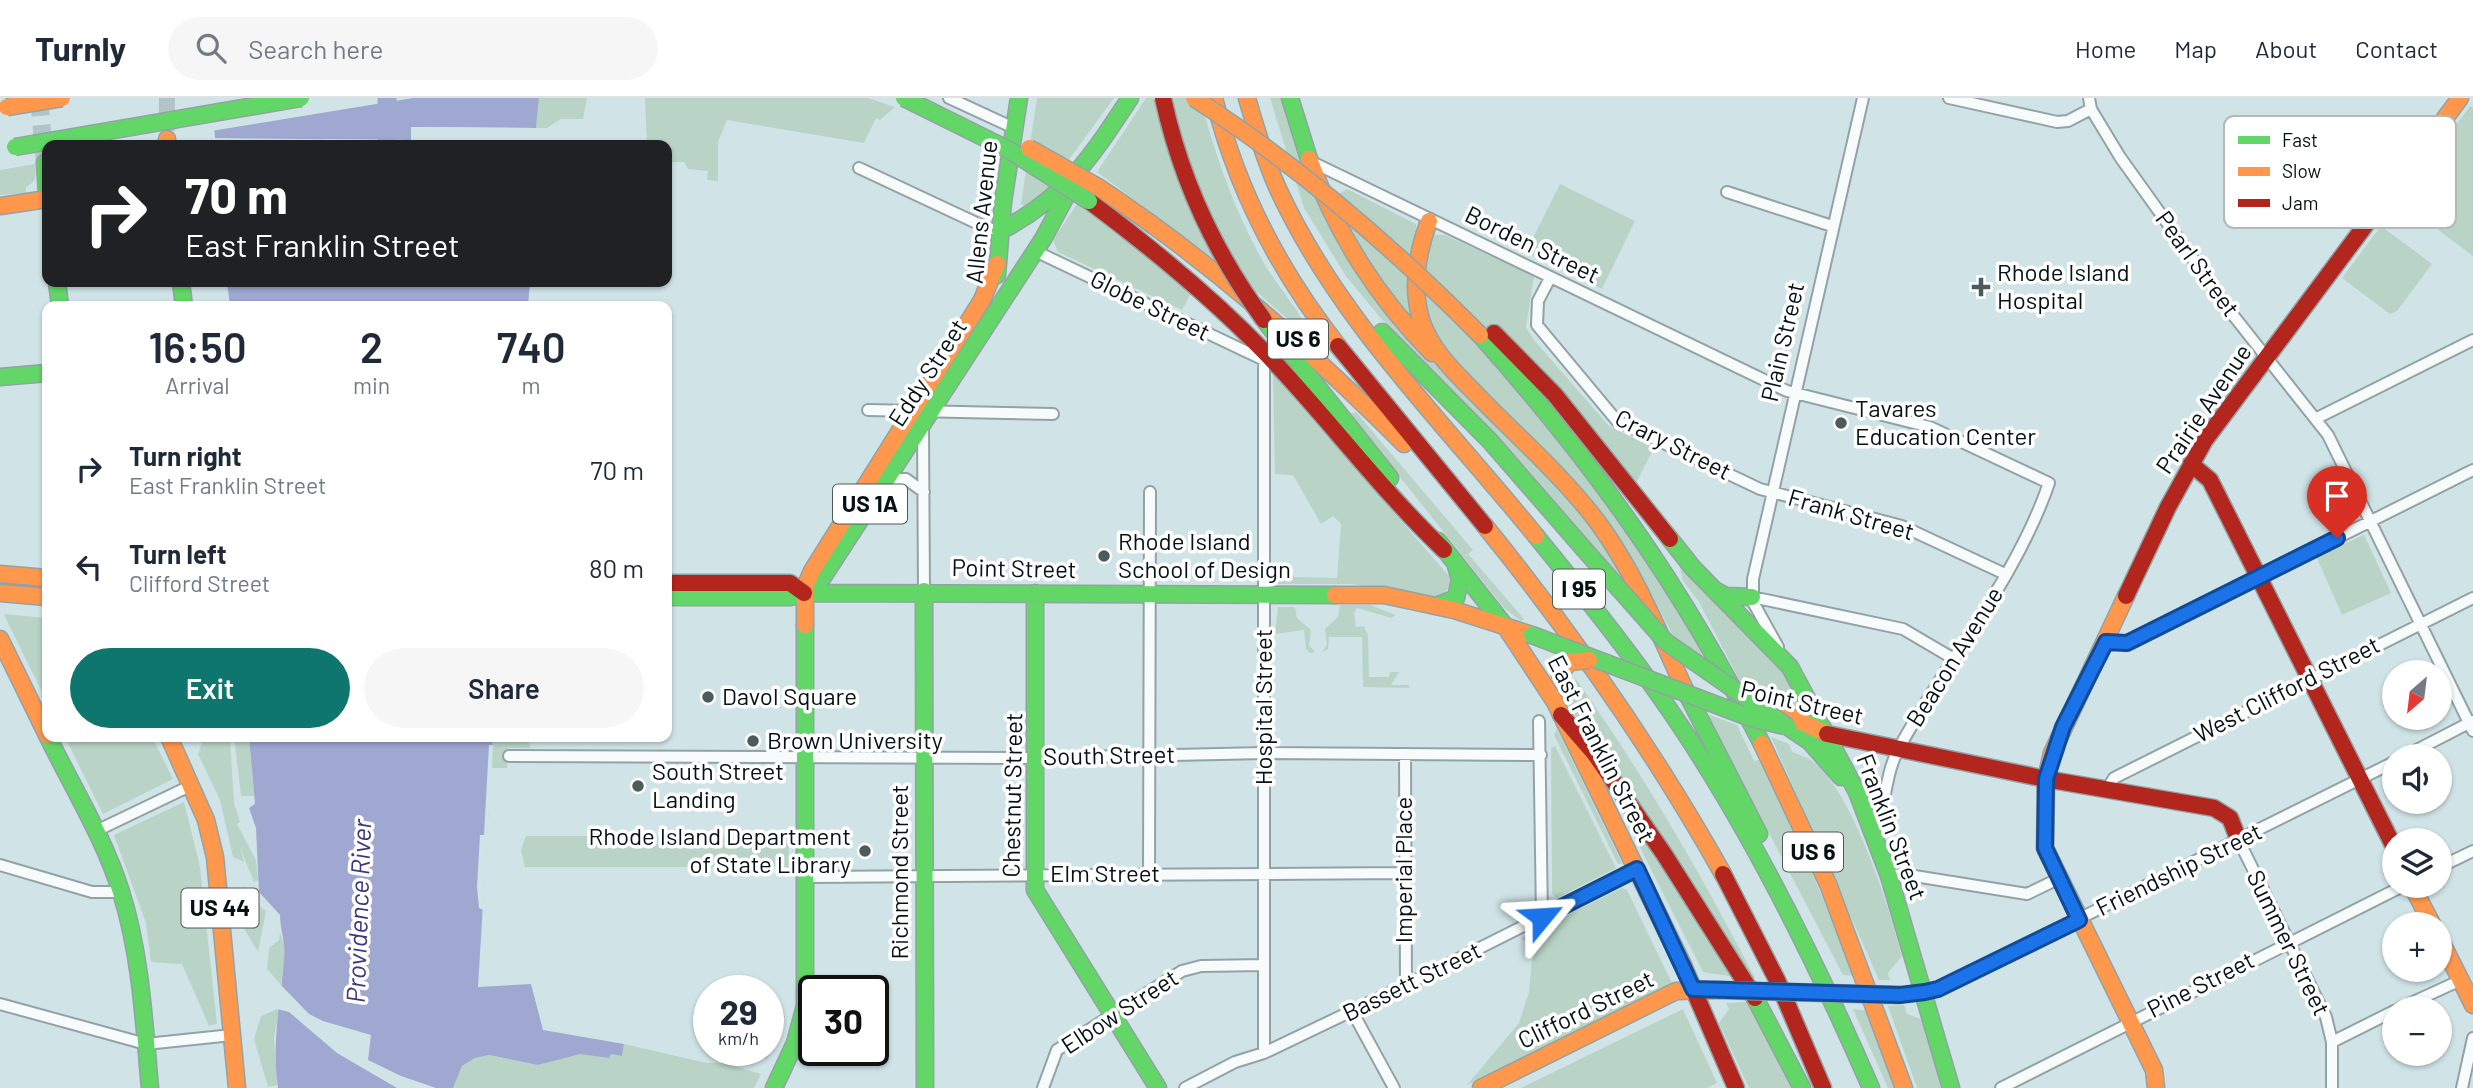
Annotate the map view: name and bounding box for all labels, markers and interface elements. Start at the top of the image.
search box [168,17,658,80]
text: Turnly [35,28,126,68]
icon: search [192,29,230,67]
text: Search here [248,33,383,64]
text: Home [2075,34,2136,63]
text: Map [2174,34,2217,63]
text: About [2255,34,2317,63]
text: Contact [2355,34,2438,63]
legend [2224,116,2456,228]
text: Fast [2282,128,2318,151]
street label: Allens Avenue [959,139,1002,285]
text: Slow [2282,159,2321,182]
text: 70 m [185,165,288,224]
icon: right [70,168,161,259]
text: Jam [2282,191,2318,214]
street label: Borden Street [1461,199,1605,289]
street label: Pearl Street [2150,205,2246,322]
text: East Franklin Street [185,225,460,263]
place label: Rhode Island Hospital [1997,257,2130,314]
street label: Globe Street [1086,263,1215,346]
marker: Rhode Island Hospital [1971,277,1991,297]
street label: Plain Street [1754,279,1809,404]
street label: Eddy Street [881,313,972,431]
road number: US 6 [1268,320,1328,358]
text: 16:50 [148,321,247,371]
text: 2 [360,321,383,371]
text: 740 [497,321,566,371]
street label: Prairie Avenue [2149,338,2257,478]
text: Arrival [165,371,230,399]
text: min [353,371,390,399]
text: m [522,371,541,399]
place label: Tavares Education Center [1855,393,2036,450]
street label: Crary Street [1611,402,1737,485]
marker: Tavares Education Center [1833,415,1849,431]
text: Turn right [129,440,242,471]
icon: right [70,450,108,488]
text: 70 m [590,454,644,485]
pin [2307,466,2367,538]
text: East Franklin Street [129,471,326,499]
icon: arrive [2318,477,2356,515]
street label: Frank Street [1785,482,1918,545]
road number: US 1A [833,484,907,524]
place label: Rhode Island School of Design [1118,526,1291,583]
text: Turn left [129,538,227,569]
icon: left [70,548,108,586]
marker: Rhode Island School of Design [1096,548,1112,564]
text: 80 m [589,552,644,583]
street label: Point Street [951,552,1077,583]
text: Clifford Street [129,569,270,597]
road number: I 95 [1553,569,1605,608]
street label: Beacon Avenue [1899,581,2008,732]
street label: Hospital Street [1248,629,1277,785]
street label: West Clifford Street [2188,629,2384,748]
button: Exit [70,648,350,728]
button: Share [364,648,644,728]
street label: East Franklin Street [1543,650,1662,847]
north arrow [2382,660,2452,730]
map controls [2382,660,2452,1066]
street label: Point Street [1738,673,1866,730]
place label: Davol Square [722,681,857,710]
marker: Davol Square [700,689,716,705]
street label: Chestnut Street [996,712,1027,878]
place label: Brown University [767,725,943,754]
marker: Brown University [745,733,761,749]
street label: South Street [1043,739,1175,770]
button: sound [2382,744,2452,814]
street label: Franklin Street [1851,749,1934,904]
place label: South Street Landing [652,756,784,813]
marker: South Street Landing [630,778,646,794]
street label: Richmond Street [884,784,913,960]
street label: Imperial Place [1388,797,1417,943]
street label: Friendship Street [2091,816,2266,921]
water label: Providence River [339,818,376,1003]
place label: Rhode Island Department of State Library [588,821,851,878]
button: layers [2382,828,2452,898]
road number: US 6 [1783,832,1843,872]
marker: Rhode Island Department of State Library [857,843,873,859]
street label: Elm Street [1050,858,1160,887]
street label: Summer Street [2242,865,2337,1020]
position arrow [1505,880,1579,954]
road number: US 44 [182,888,258,928]
button: + [2382,912,2452,982]
street label: Bassett Street [1337,935,1485,1027]
street label: Pine Street [2142,944,2259,1023]
street label: Elbow Street [1055,962,1183,1059]
street label: Clifford Street [1513,963,1658,1054]
speed limit sign: 30 [798,975,889,1066]
text: 29 [719,990,758,1032]
button: − [2382,996,2452,1066]
text: km/h [718,1027,759,1049]

